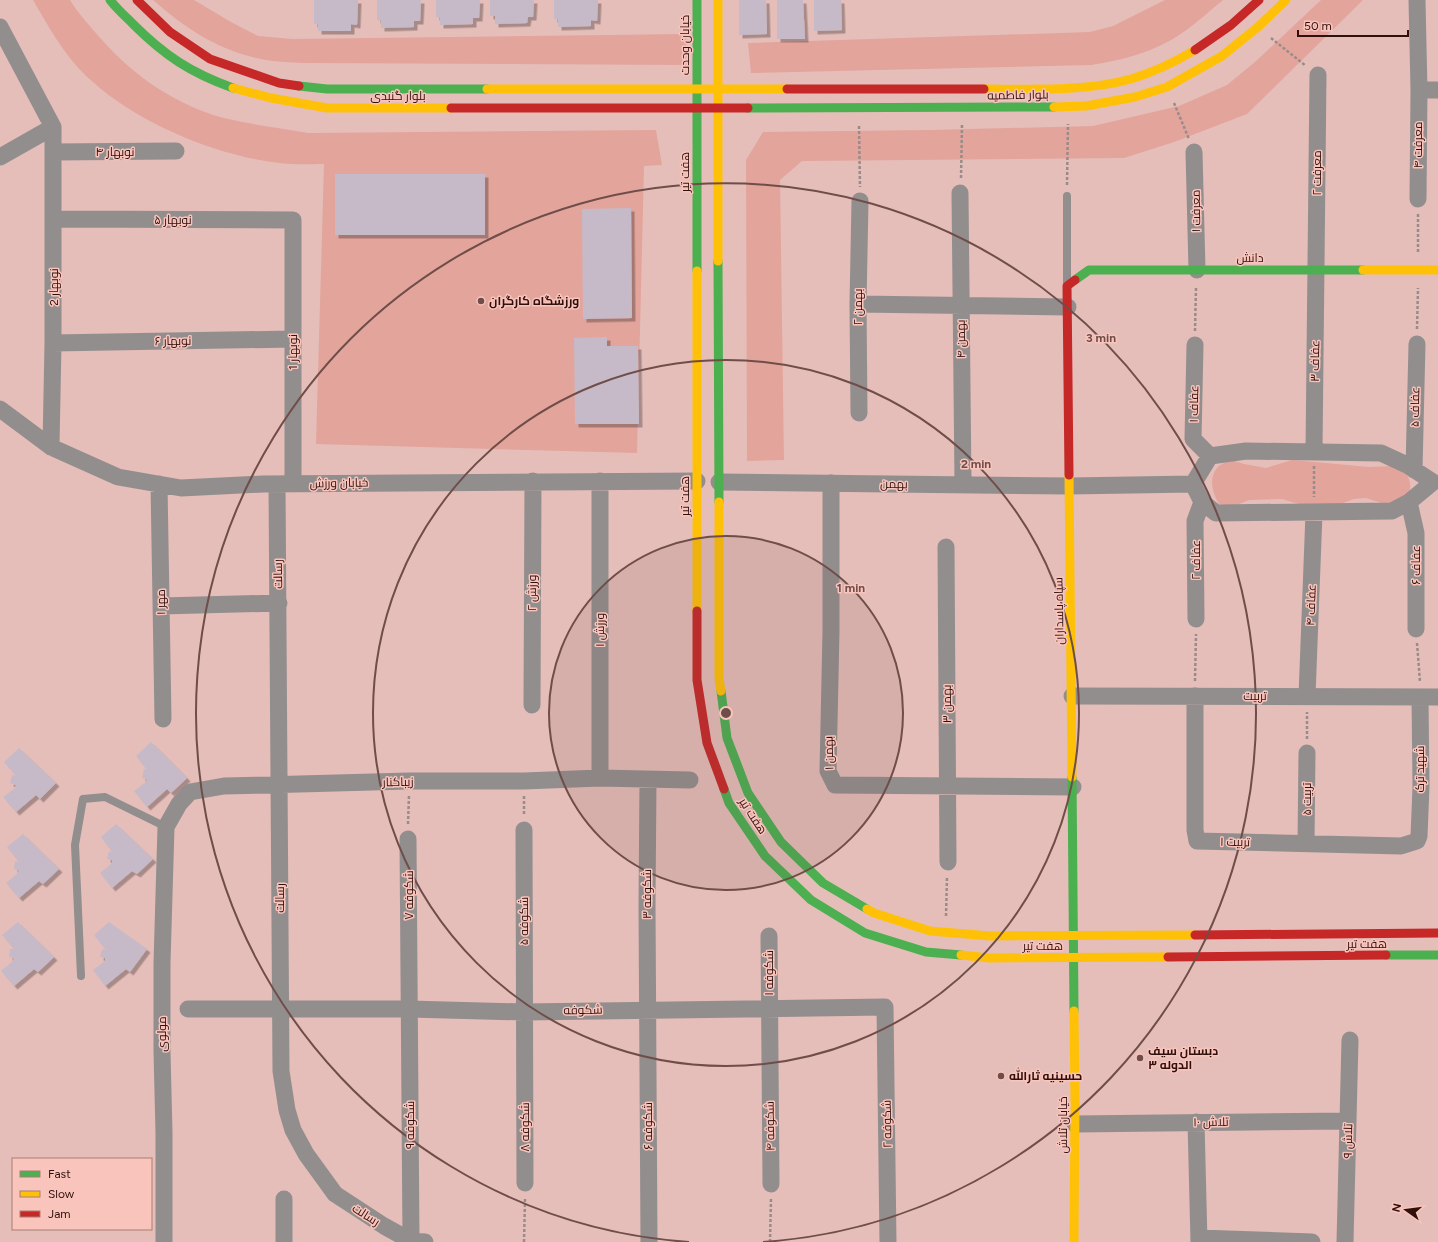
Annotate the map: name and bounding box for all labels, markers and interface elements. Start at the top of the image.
scale bar [1298,12,1408,38]
street label: خیابان وحدت [678,15,692,75]
text: 50 m [1304,19,1332,33]
street label: بلوار فاطمیه [987,87,1049,103]
street label: بلوار گنبدی [370,89,426,103]
street label: معرفت ۴ [1411,122,1425,168]
street label: نوبهار ۴ [96,145,134,159]
street label: معرفت ۲ [1310,150,1324,196]
street label: هفت تیر [678,152,692,193]
street label: معرفت ۱ [1189,190,1203,232]
street label: نوبهار ۵ [154,213,192,227]
street label: دانش [1236,251,1264,265]
street label: نوبهار 2 [47,268,61,306]
street label: بهمن ۲ [851,289,865,325]
place label: ورزشگاه کارگران [489,294,579,309]
marker: ورزشگاه کارگران [476,296,486,306]
street label: بهمن ۴ [954,320,968,358]
text: 3 min [1086,331,1116,345]
street label: نوبهار ۶ [155,334,191,348]
street label: نوبهار 1 [286,334,300,370]
street label: عفاف ۳ [1308,340,1322,382]
street label: عفاف ۱ [1187,385,1201,423]
street label: عفاف ۵ [1408,387,1422,427]
text: 2 min [961,457,991,471]
street label: خیابان ورزش [309,475,369,491]
street label: هفت تیر [678,476,692,517]
street label: بهمن [880,477,908,491]
street label: عفاف ۲ [1189,540,1203,580]
street label: عفاف ۶ [1409,545,1423,585]
street label: رسالت [271,559,285,589]
street label: ورزش ۲ [525,575,539,611]
street label: سپاه پاسداران [1051,577,1069,645]
text: 1 min [837,581,865,595]
street label: عفاف ۴ [1303,584,1319,626]
street label: مهر ۱ [154,589,168,615]
street label: ورزش ۱ [593,613,607,647]
street label: بهمن ۳ [940,685,954,723]
street label: تربیت [1243,689,1267,703]
centre of rings [719,706,733,720]
street label: بهمن ۱ [821,736,837,770]
street label: شهید ترک [1413,745,1427,792]
street label: زیباکنار [381,775,414,789]
street label: تربیت ۵ [1300,782,1314,815]
street label: هفت تیر [736,794,770,837]
street label: تربیت ۱ [1220,835,1251,849]
street label: شکوفه ۳ [640,869,654,919]
street label: شکوفه ۷ [402,870,416,920]
street label: رسالت [273,883,287,913]
street label: شکوفه ۵ [517,897,531,945]
street label: هفت تیر [1346,937,1387,951]
street label: هفت تیر [1022,939,1063,953]
street label: شکوفه ۱ [762,950,776,996]
street label: شکوفه [563,1003,603,1017]
street label: مولوی [155,1016,169,1052]
place label: دبستان سیف الدوله ۳ [1148,1044,1218,1073]
marker: دبستان سیف الدوله ۳ [1135,1053,1145,1063]
place label: حسینیه ثارالله [1009,1067,1082,1084]
marker: حسینیه ثارالله [996,1071,1006,1081]
street label: خیابان تلاش [1056,1096,1070,1154]
street label: شکوفه ۲ [880,1100,894,1148]
street label: شکوفه ۹ [403,1101,417,1149]
street label: شکوفه ۴ [763,1101,777,1151]
street label: شکوفه ۸ [518,1102,532,1152]
street label: شکوفه ۶ [641,1102,655,1150]
street label: تلاش ۱۰ [1193,1115,1230,1129]
street label: تلاش ۹ [1341,1123,1355,1159]
legend [12,1158,152,1230]
text: Fast [48,1167,71,1181]
text: Slow [48,1187,75,1201]
north arrow [1386,1190,1426,1230]
street label: رسالت [350,1201,382,1229]
text: N [1389,1202,1404,1213]
text: Jam [48,1207,71,1221]

